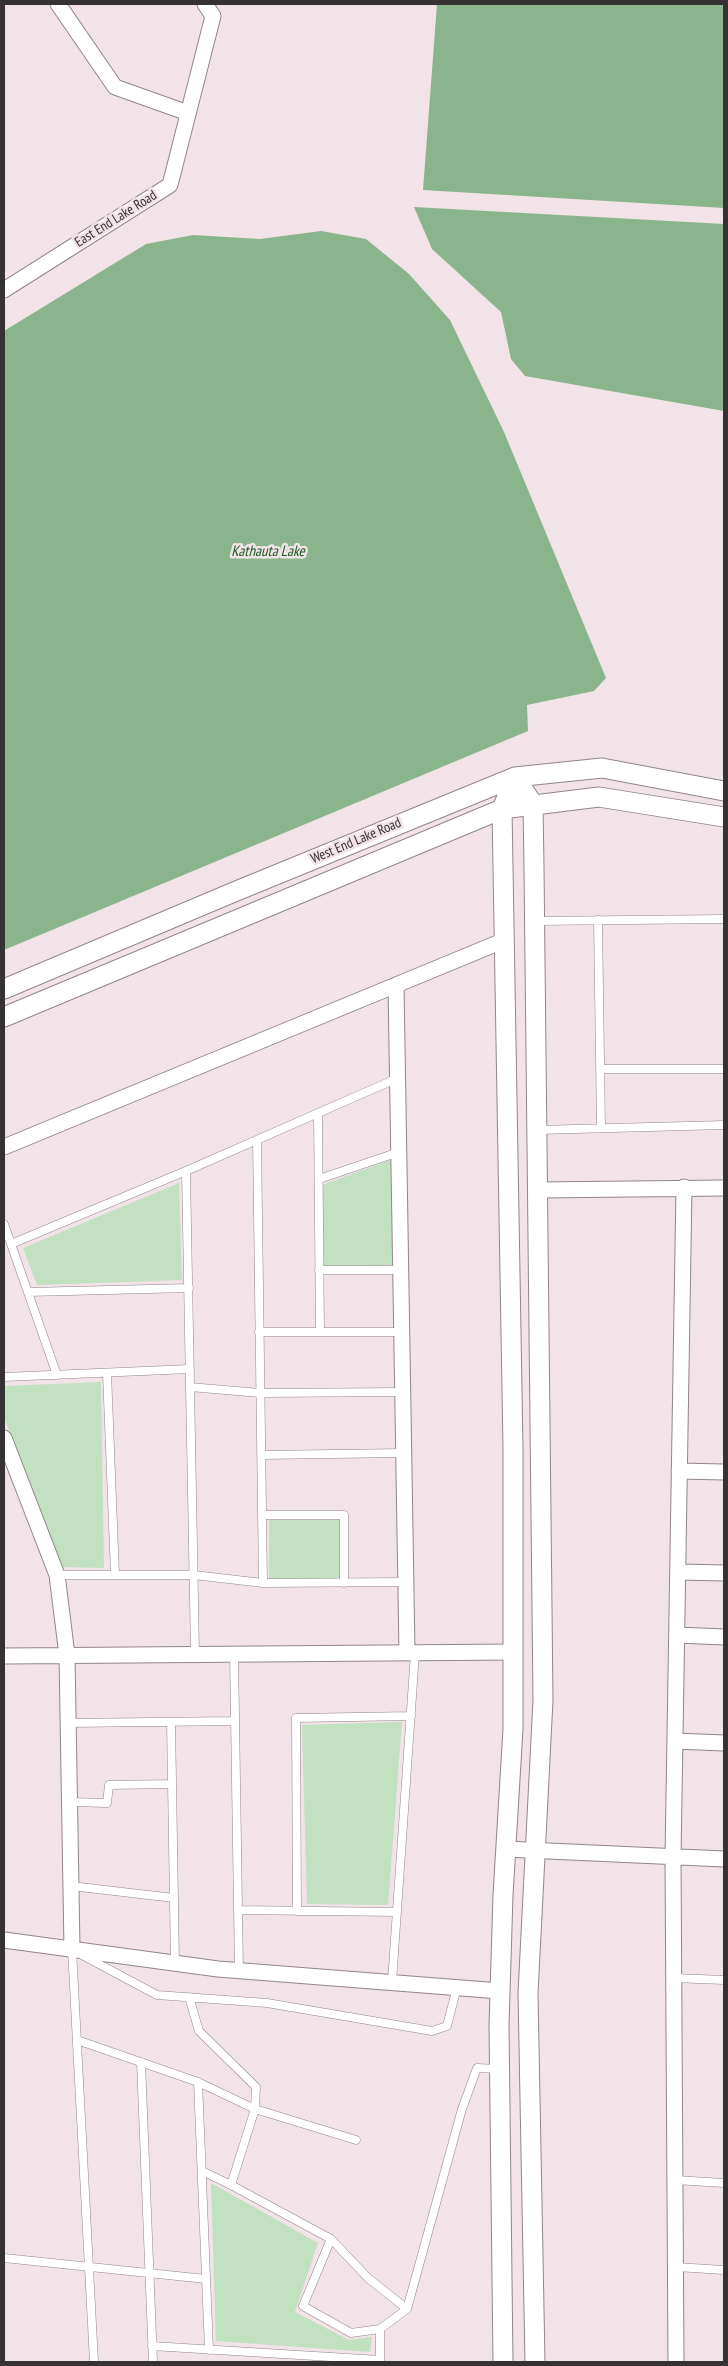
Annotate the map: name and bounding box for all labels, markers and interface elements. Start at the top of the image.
street label: East End Lake Road [72,187,160,251]
water label: Kathauta Lake [231,543,305,561]
street label: West End Lake Road [308,814,404,868]

